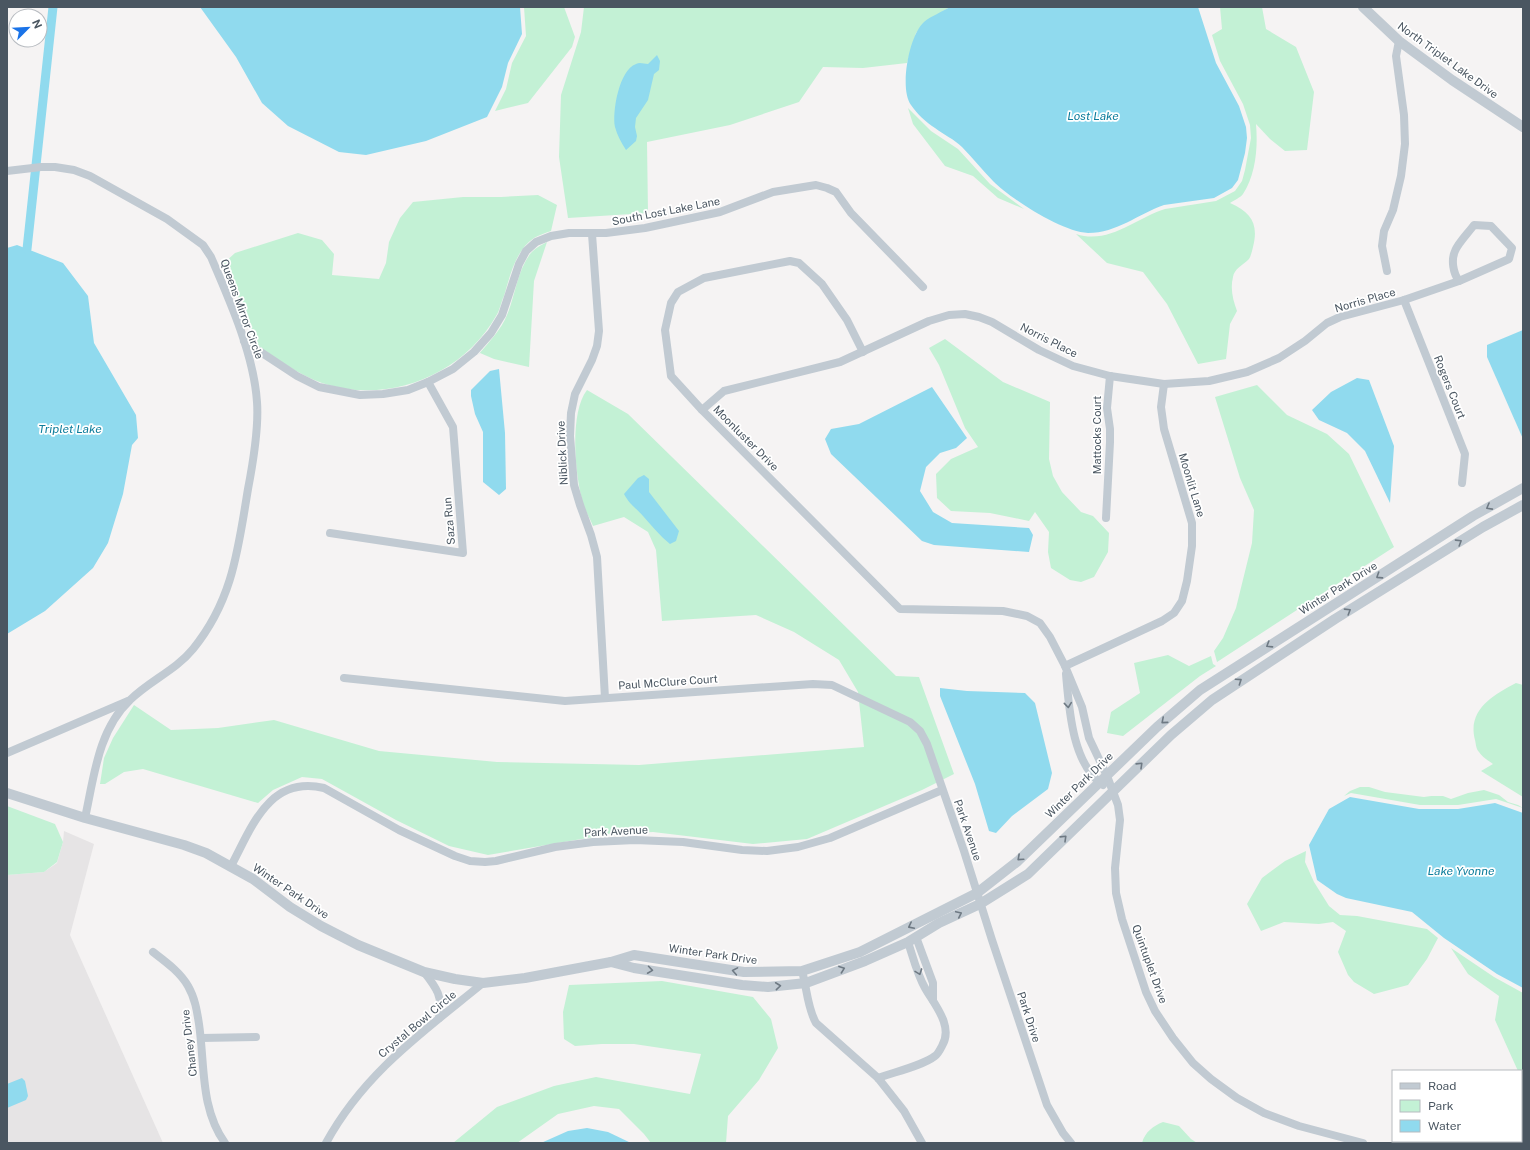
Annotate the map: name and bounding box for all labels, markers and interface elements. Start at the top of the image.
north arrow [8,8,48,48]
text: N [30,18,44,30]
street label: North Triplet Lake Drive [1396,20,1500,100]
water label: Lost Lake [1067,109,1119,123]
street label: South Lost Lake Lane [611,195,721,227]
street label: Queens Mirror Circle [218,257,266,361]
street label: Norris Place [1333,286,1397,314]
street label: Norris Place [1018,320,1080,360]
street label: Rogers Court [1432,353,1468,421]
street label: Mattocks Court [1091,396,1103,474]
street label: Moonluster Drive [711,403,781,473]
street label: Niblick Drive [554,420,570,486]
water label: Triplet Lake [38,422,102,436]
street label: Moonlit Lane [1177,452,1207,518]
street label: Saza Run [441,497,457,545]
one-way arrow [1486,502,1493,510]
one-way arrow [1455,539,1462,547]
street label: Winter Park Drive [1297,559,1379,617]
one-way arrow [1376,572,1383,579]
one-way arrow [1344,608,1351,615]
one-way arrow [1266,641,1273,648]
street label: Paul McClure Court [618,673,718,691]
one-way arrow [1235,678,1242,686]
one-way arrow [1064,702,1073,708]
one-way arrow [1161,717,1168,724]
street label: Winter Park Drive [1043,750,1115,820]
one-way arrow [1135,762,1143,770]
street label: Park Avenue [952,798,984,862]
street label: Park Avenue [584,823,648,839]
one-way arrow [1059,835,1067,843]
one-way arrow [1018,853,1025,860]
street label: Winter Park Drive [251,861,331,921]
water label: Lake Yvonne [1428,864,1495,878]
one-way arrow [955,911,963,919]
one-way arrow [907,922,915,929]
street label: Quintuplet Drive [1130,923,1170,1005]
street label: Winter Park Drive [668,942,758,966]
one-way arrow [646,965,653,974]
one-way arrow [838,965,845,974]
one-way arrow [732,967,738,976]
one-way arrow [914,968,922,975]
one-way arrow [775,981,781,990]
street label: Crystal Bowl Circle [376,988,458,1060]
street label: Park Drive [1015,990,1043,1044]
street label: Chaney Drive [179,1009,199,1077]
legend [1392,1070,1522,1142]
text: Road [1428,1079,1456,1093]
text: Park [1428,1099,1454,1113]
text: Water [1428,1119,1462,1133]

